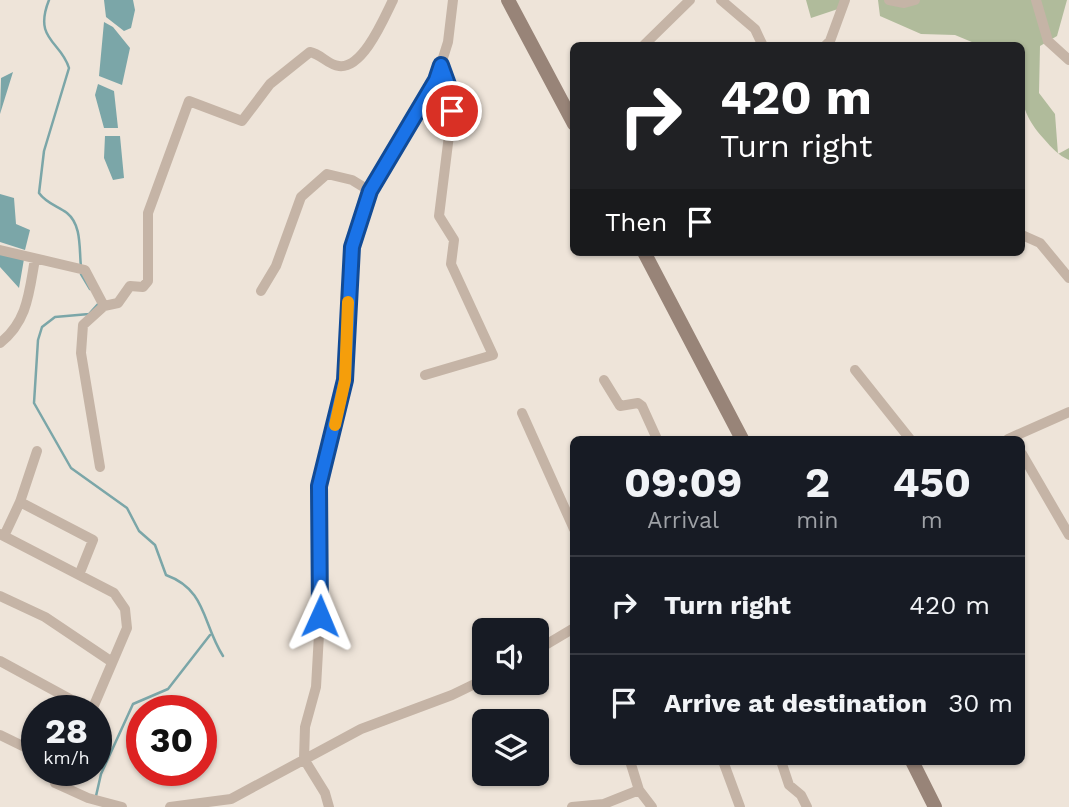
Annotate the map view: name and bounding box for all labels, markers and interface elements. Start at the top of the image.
text: 420 m [720,68,872,126]
icon: right [605,70,696,161]
pin [422,81,482,141]
icon: arrive [433,92,471,130]
text: Turn right [720,127,872,165]
icon: arrive [681,203,719,241]
text: Then [605,207,667,237]
text: 09:09 [624,458,742,507]
text: 2 [805,458,830,507]
text: 450 [892,458,971,507]
text: Arrival [647,507,719,534]
text: min [796,507,839,534]
text: m [921,507,943,534]
position arrow [283,579,357,653]
icon: right [605,586,643,624]
text: Turn right [664,590,791,620]
text: 420 m [909,590,990,620]
map controls [472,618,549,786]
button: sound [472,618,549,695]
icon: arrive [605,684,643,722]
text: Arrive at destination [664,688,927,718]
text: 30 m [948,688,1013,718]
speed limit sign: 30 [126,695,217,786]
button: layers [472,709,549,786]
text: 28 [45,710,88,752]
text: km/h [43,747,90,768]

